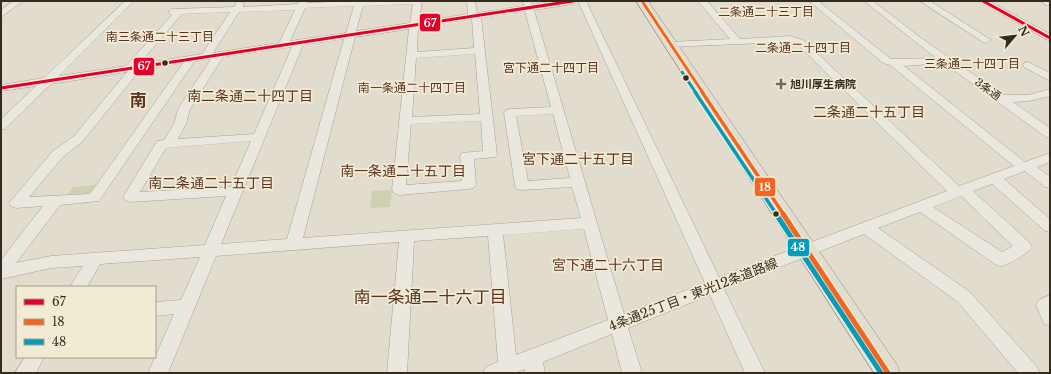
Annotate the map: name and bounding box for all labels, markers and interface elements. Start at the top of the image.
district label: 二条通二十三丁目 [718,4,814,19]
line badge: 67 [419,13,441,32]
text: 67 [423,16,437,30]
north arrow [995,16,1035,56]
text: N [1015,23,1033,40]
district label: 南三条通二十三丁目 [106,29,214,44]
district label: 二条通二十四丁目 [755,40,851,55]
district label: 三条通二十四丁目 [924,56,1020,71]
line badge: 67 [133,57,155,76]
unlabelled marker [160,58,170,68]
text: 67 [137,59,151,73]
district label: 宮下通二十四丁目 [503,60,599,75]
unlabelled marker [681,73,691,83]
street label: 3条通 [972,75,1004,103]
place label: 旭川厚生病院 [790,77,856,91]
marker: 旭川厚生病院 [775,78,787,90]
district label: 南一条通二十四丁目 [358,80,466,95]
district label: 南二条通二十四丁目 [187,87,313,105]
district label: 南 [130,90,147,111]
district label: 二条通二十五丁目 [813,103,925,121]
district label: 宮下通二十五丁目 [522,150,634,168]
district label: 南一条通二十五丁目 [340,162,466,180]
district label: 南二条通二十五丁目 [148,174,274,192]
line badge: 18 [754,177,776,197]
text: 18 [759,180,771,194]
unlabelled marker [771,209,781,219]
line badge: 48 [787,238,810,257]
text: 48 [791,240,805,254]
street label: 4条通25丁目・東光12条道路線 [606,254,780,335]
district label: 宮下通二十六丁目 [552,256,664,274]
legend [16,286,156,358]
district label: 南一条通二十六丁目 [354,287,507,308]
text: 67 [52,294,67,309]
text: 18 [52,314,65,329]
text: 48 [52,334,66,349]

